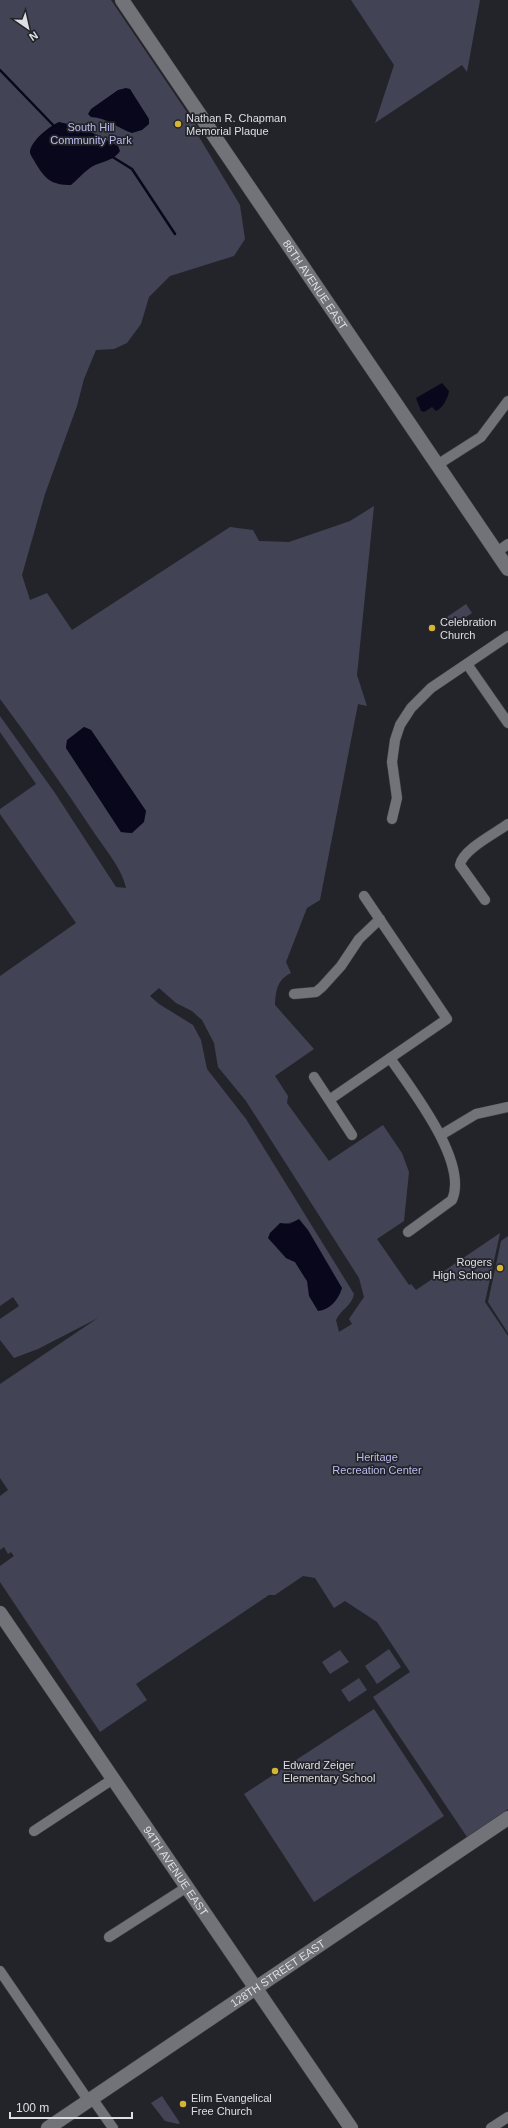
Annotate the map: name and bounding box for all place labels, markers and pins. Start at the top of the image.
place label: Nathan R. Chapman Memorial Plaque [186,112,286,137]
marker: Nathan R. Chapman Memorial Plaque [173,119,183,129]
place label: Celebration Church [440,616,496,641]
marker: Celebration Church [427,623,437,633]
place label: Rogers High School [433,1256,492,1281]
marker: Rogers High School [495,1263,505,1273]
place label: Edward Zeiger Elementary School [283,1759,375,1784]
marker: Edward Zeiger Elementary School [270,1766,280,1776]
place label: Elim Evangelical Free Church [191,2092,272,2117]
marker: Elim Evangelical Free Church [178,2099,188,2109]

